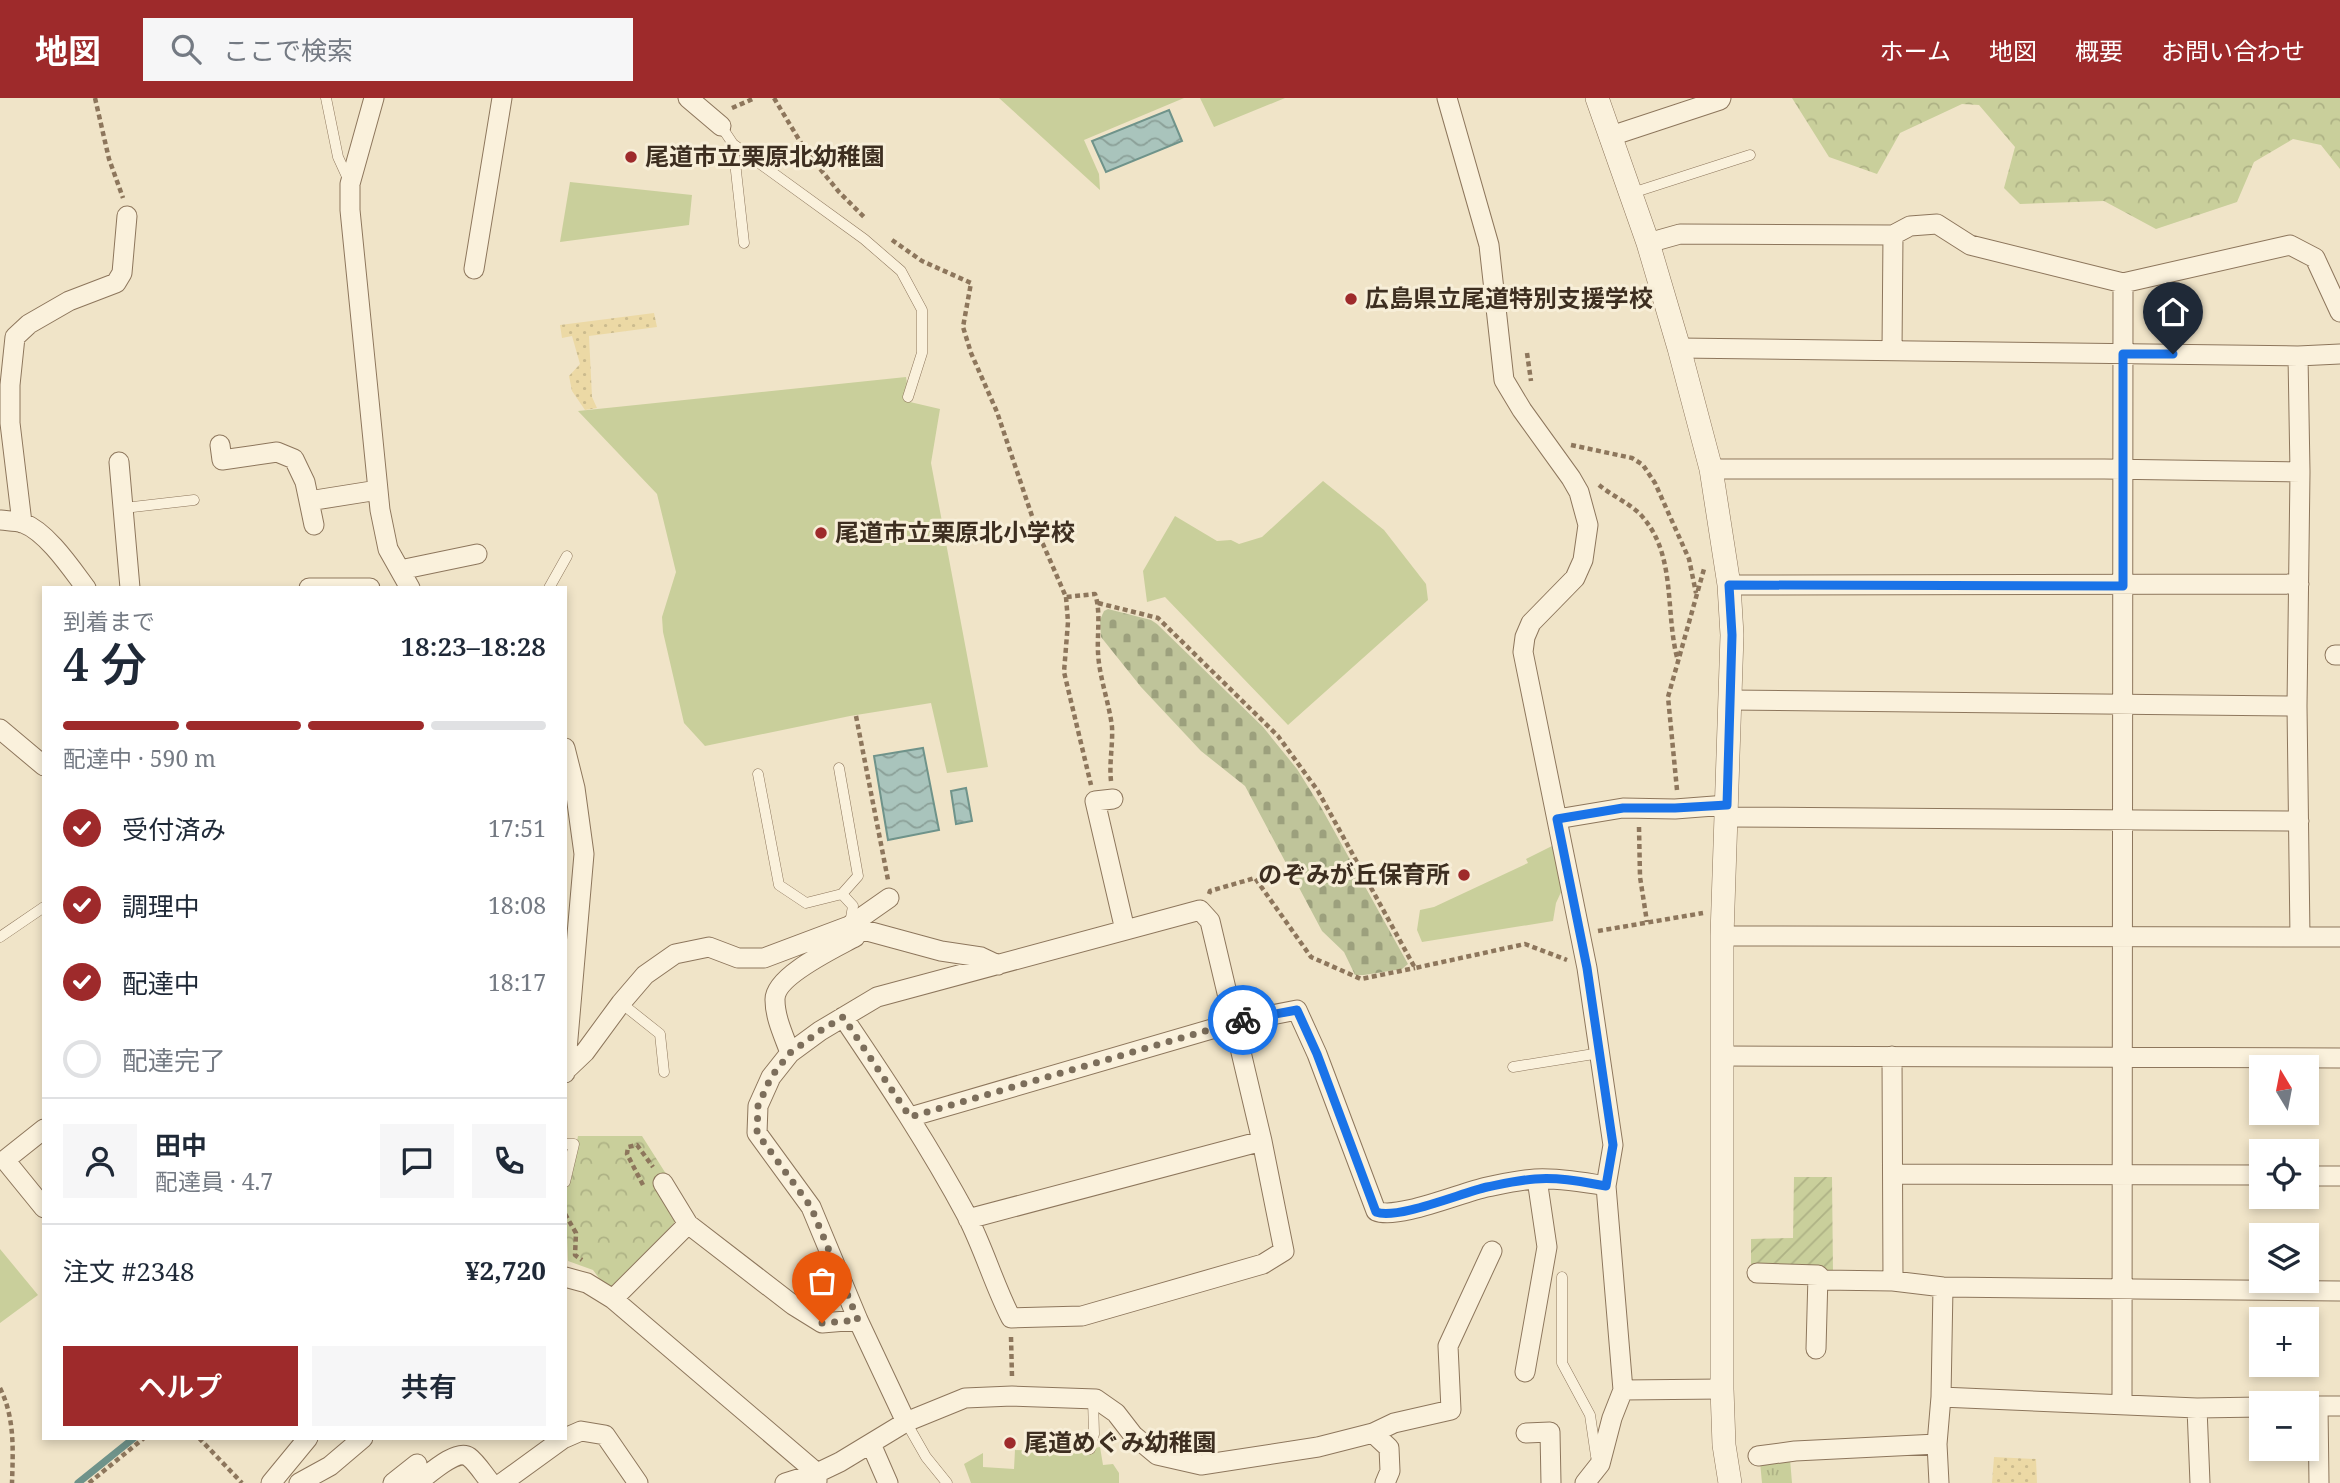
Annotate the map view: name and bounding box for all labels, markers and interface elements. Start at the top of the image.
search box [143,18,633,81]
text: 地図 [35,28,101,73]
icon: search [167,30,205,68]
text: ここで検索 [223,32,353,68]
text: ホーム [1880,34,1951,67]
text: 地図 [1989,34,2037,67]
text: 概要 [2075,34,2123,67]
text: お問い合わせ [2161,34,2305,67]
place label: 尾道市立栗原北幼稚園 [645,139,885,172]
marker: 尾道市立栗原北幼稚園 [623,149,639,165]
place label: 広島県立尾道特別支援学校 [1365,281,1653,314]
pin [2143,282,2203,354]
marker: 広島県立尾道特別支援学校 [1343,291,1359,307]
icon: home [2154,293,2192,331]
place label: 尾道市立栗原北小学校 [835,515,1075,548]
marker: 尾道市立栗原北小学校 [813,525,829,541]
text: 到着まで [63,605,155,637]
text: 18:23–18:28 [400,628,546,664]
text: 4 分 [63,632,147,694]
text: 配達中 · 590 m [63,742,216,774]
icon: check [63,809,101,847]
text: 受付済み [122,811,226,847]
text: 17:51 [488,812,546,844]
place label: のぞみが丘保育所 [1258,857,1450,890]
marker: のぞみが丘保育所 [1456,867,1472,883]
icon: check [63,886,101,924]
text: 調理中 [122,888,200,924]
text: 18:08 [488,889,546,921]
icon: check [63,963,101,1001]
text: 配達中 [122,965,200,1001]
text: 18:17 [488,966,546,998]
courier [1208,985,1278,1055]
icon: bike [1224,1001,1262,1039]
text: 配達完了 [122,1042,226,1078]
north arrow [2249,1055,2319,1125]
map controls [2249,1055,2319,1461]
button: person [63,1124,137,1198]
button: chat [380,1124,454,1198]
button: phone [472,1124,546,1198]
text: 田中 [155,1127,207,1163]
button: locate [2249,1139,2319,1209]
text: 配達員 · 4.7 [155,1165,273,1197]
button: layers [2249,1223,2319,1293]
pin [792,1251,852,1323]
text: ¥2,720 [465,1252,546,1288]
text: 注文 #2348 [63,1253,194,1289]
icon: bag [803,1262,841,1300]
button: + [2249,1307,2319,1377]
button: ヘルプ [63,1346,298,1426]
button: 共有 [312,1346,546,1426]
button: − [2249,1391,2319,1461]
place label: 尾道めぐみ幼稚園 [1024,1425,1217,1458]
marker: 尾道めぐみ幼稚園 [1002,1435,1018,1451]

